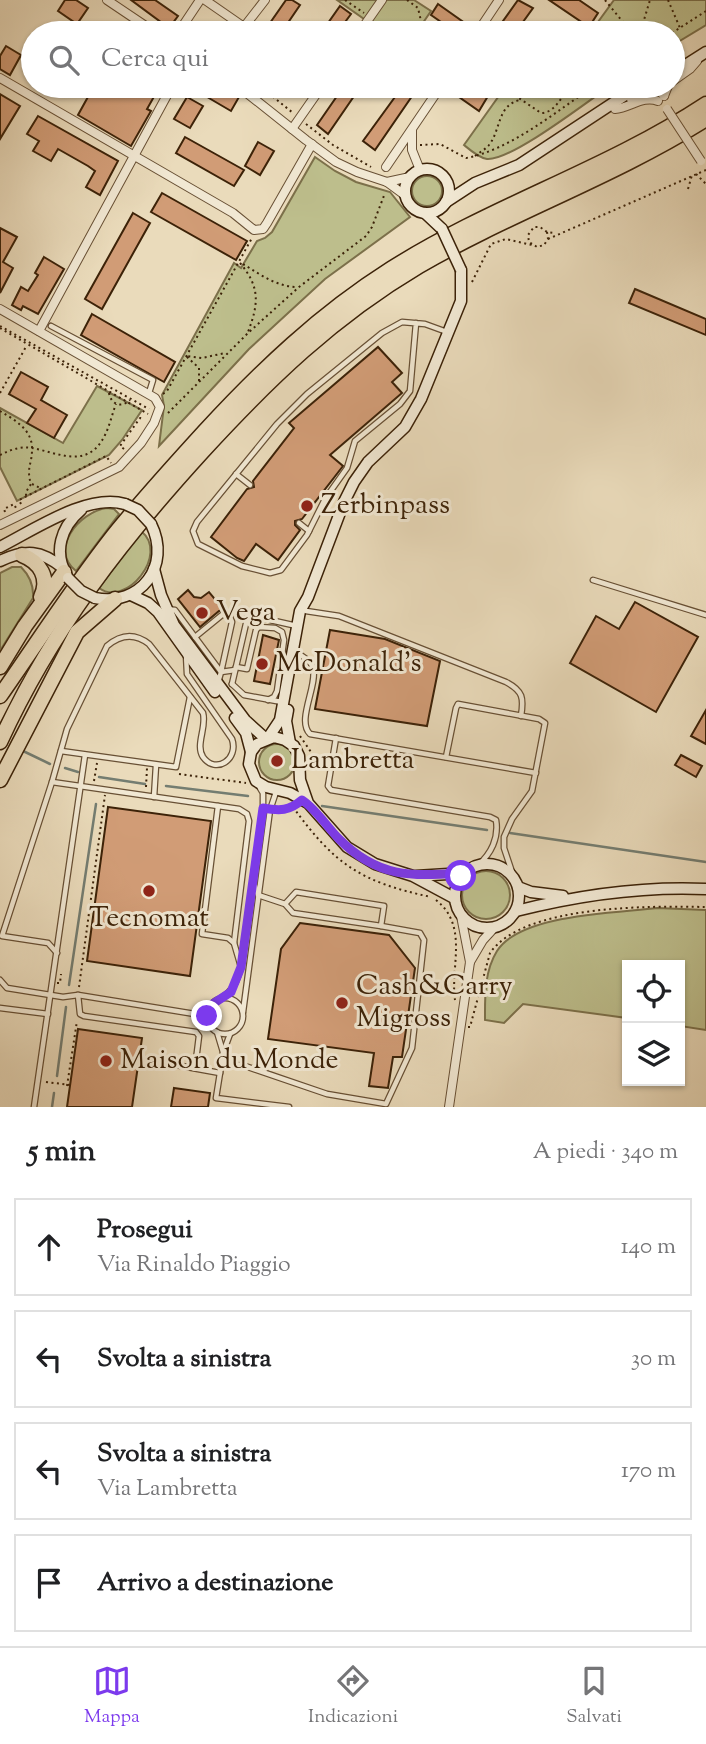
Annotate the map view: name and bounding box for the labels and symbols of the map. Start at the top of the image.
place label: Zerbinpass [321,486,450,526]
marker: Zerbinpass [299,498,315,514]
place label: Vega [216,593,276,633]
marker: Vega [194,605,210,621]
place label: McDonald's [276,644,422,684]
marker: McDonald's [254,656,270,672]
place label: Lambretta [291,741,415,781]
marker: Lambretta [269,753,285,769]
route start [445,860,476,891]
marker: Tecnomat [141,883,157,899]
place label: Tecnomat [89,899,209,939]
place label: Cash&Carry Migross [356,967,513,1039]
marker: Cash&Carry Migross [334,995,350,1011]
route end [191,1000,222,1031]
place label: Maison du Monde [120,1041,339,1081]
marker: Maison du Monde [98,1053,114,1069]

